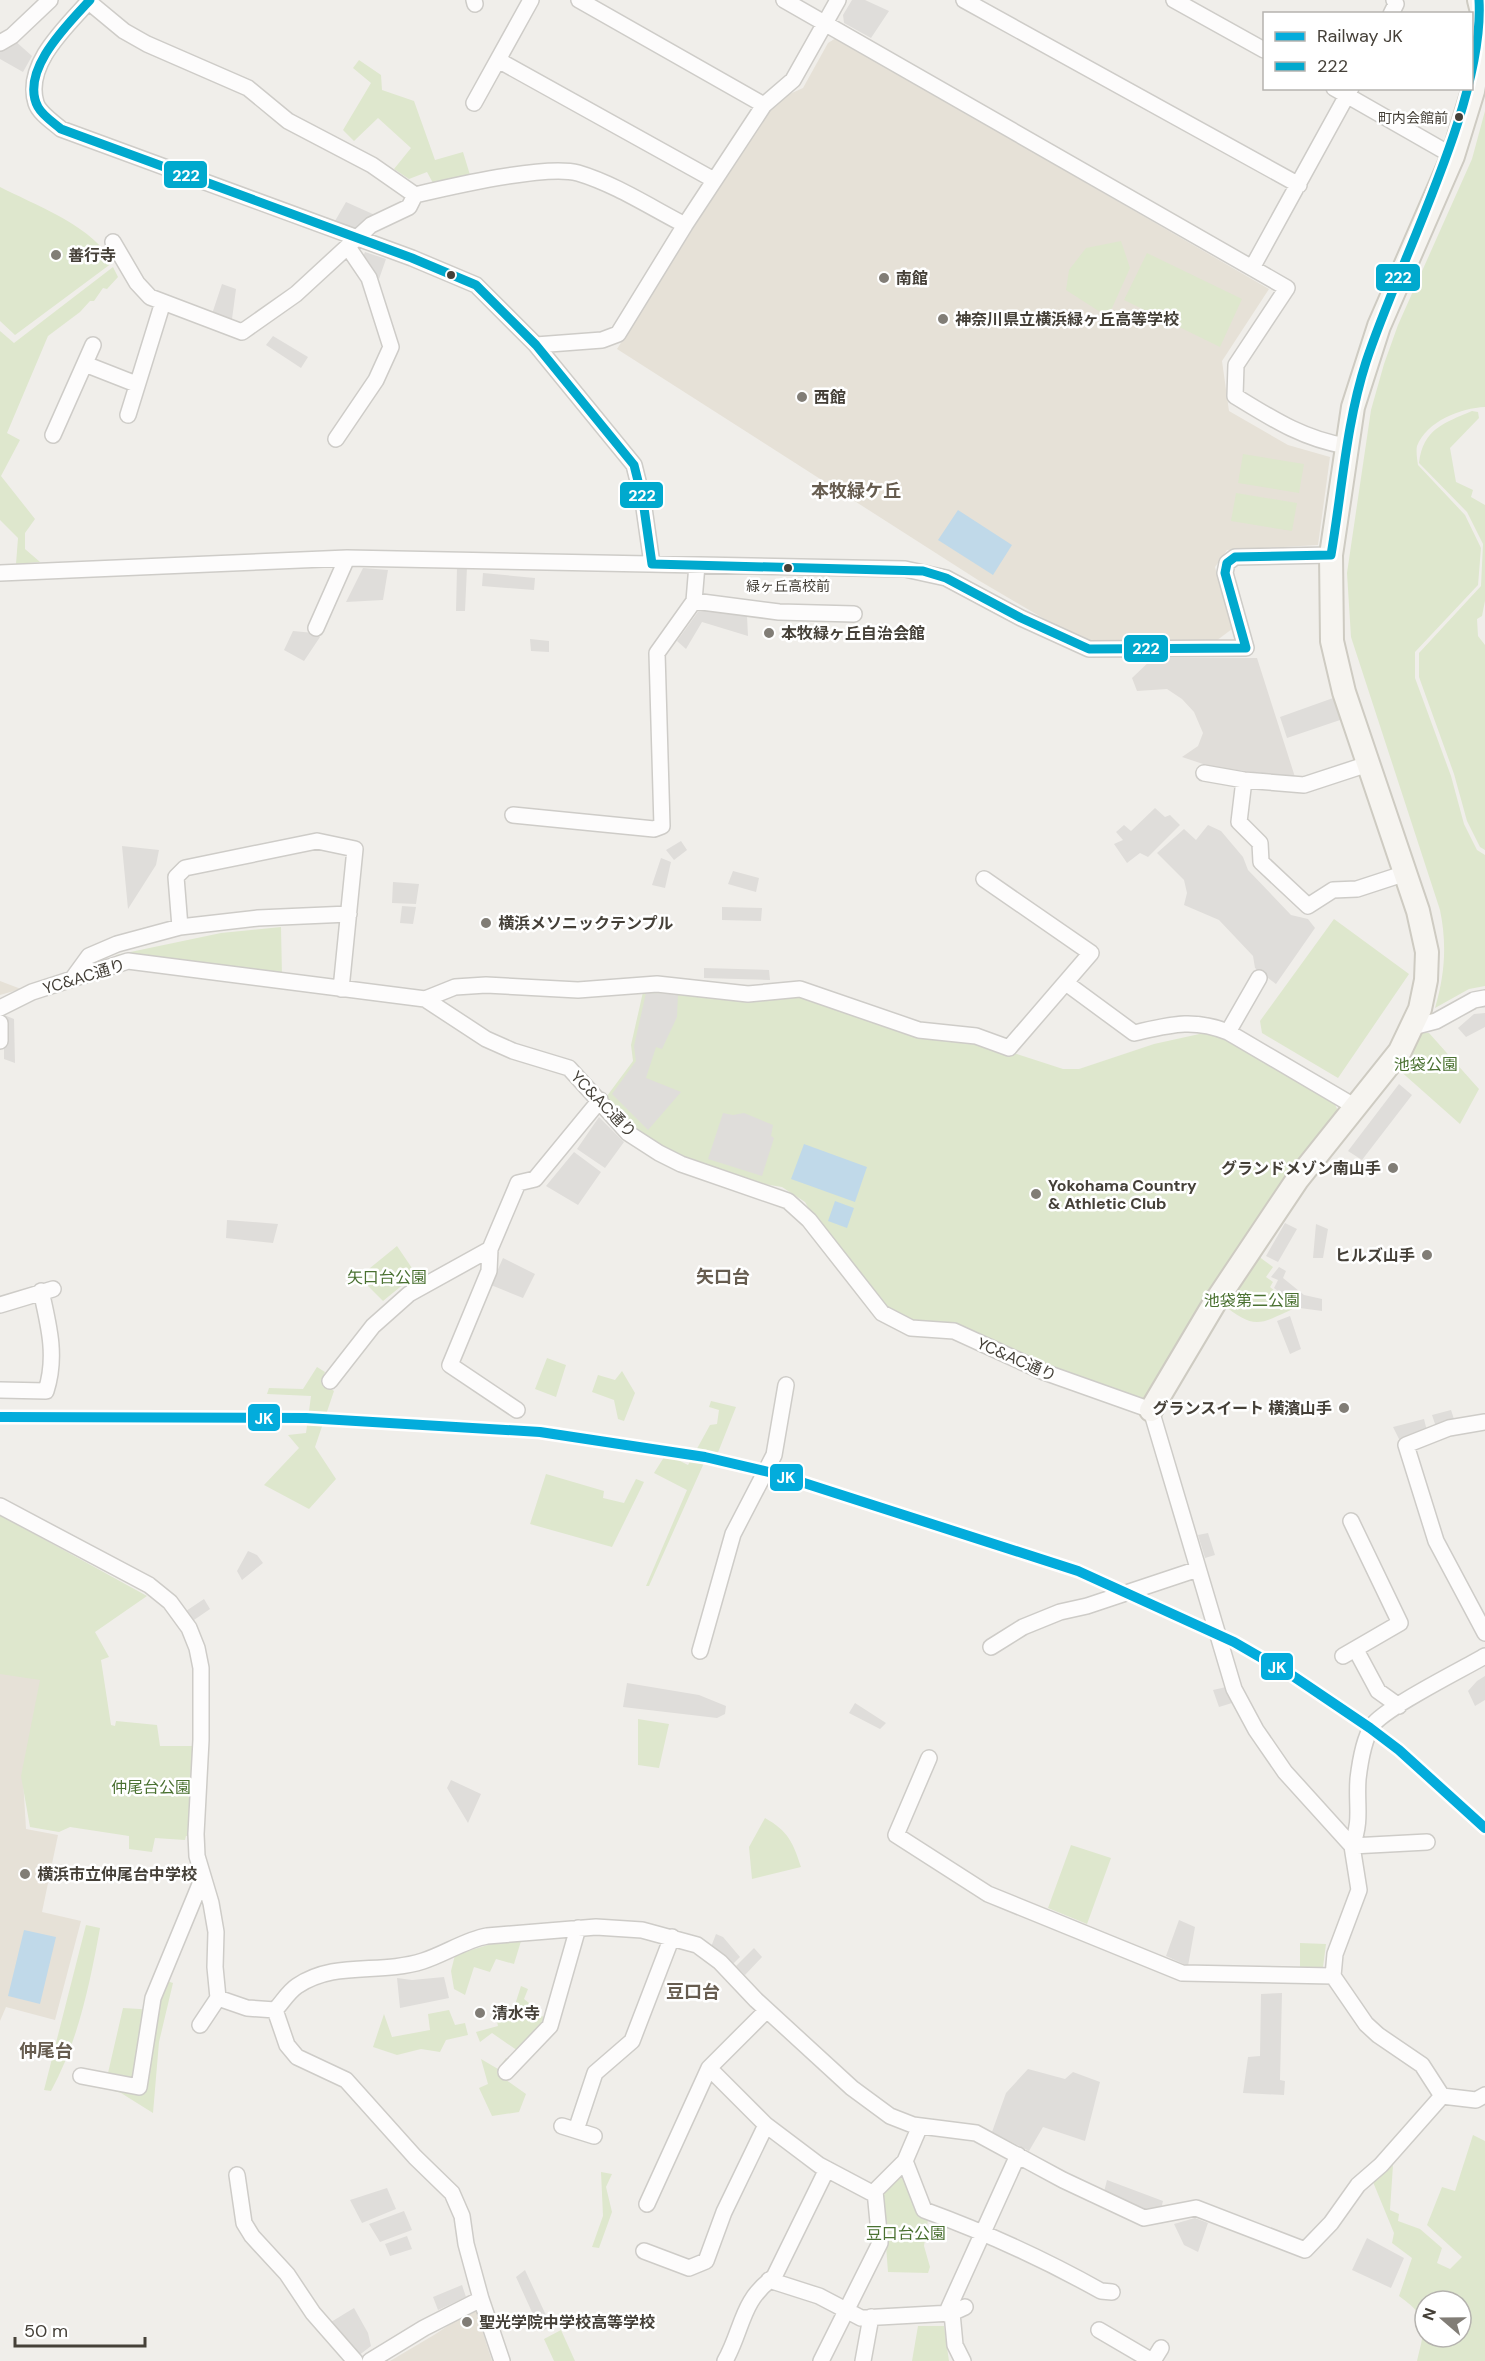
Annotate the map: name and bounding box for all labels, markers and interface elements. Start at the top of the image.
legend [1263,12,1473,90]
text: Railway JK [1317,24,1403,48]
text: 222 [1317,54,1348,78]
place label: 町内会館前 [1378,109,1448,127]
marker: 町内会館前 [1453,111,1465,123]
line badge: 222 [163,160,208,189]
text: 222 [172,165,200,186]
place label: 善行寺 [68,245,116,266]
marker: 善行寺 [49,248,63,262]
line badge: 222 [1375,263,1421,292]
text: 222 [1384,267,1412,288]
place label: 南館 [896,268,928,289]
unlabelled marker [445,269,457,281]
marker: 南館 [877,271,891,285]
place label: 神奈川県立横浜緑ヶ丘高等学校 [955,309,1179,330]
marker: 神奈川県立横浜緑ヶ丘高等学校 [936,312,950,326]
place label: 西館 [814,387,846,408]
marker: 西館 [795,390,809,404]
district label: 本牧緑ケ丘 [811,479,901,503]
line badge: 222 [619,481,664,509]
text: 222 [628,485,656,506]
marker: 緑ヶ丘高校前 [782,562,794,574]
place label: 緑ヶ丘高校前 [746,577,830,595]
place label: 本牧緑ヶ丘自治会館 [781,623,925,644]
marker: 本牧緑ヶ丘自治会館 [762,626,776,640]
line badge: 222 [1123,634,1169,663]
text: 222 [1132,638,1160,659]
place label: 横浜メソニックテンプル [498,913,674,934]
marker: 横浜メソニックテンプル [479,916,493,930]
street label: YC&AC通り [40,954,128,999]
park label: 池袋公園 [1394,1054,1458,1075]
street label: YC&AC通り [567,1066,641,1142]
place label: グランドメゾン南山手 [1221,1158,1381,1179]
marker: グランドメゾン南山手 [1386,1161,1400,1175]
place label: Yokohama Country & Athletic Club [1048,1175,1197,1214]
marker: Yokohama Country & Athletic Club [1029,1187,1043,1201]
place label: ヒルズ山手 [1335,1245,1415,1266]
marker: ヒルズ山手 [1420,1248,1434,1262]
district label: 矢口台 [696,1265,750,1289]
park label: 矢口台公園 [347,1267,427,1288]
park label: 池袋第二公園 [1204,1290,1300,1311]
street label: YC&AC通り [974,1333,1060,1386]
place label: グランスイート 横濱山手 [1153,1398,1332,1419]
marker: グランスイート 横濱山手 [1337,1401,1351,1415]
line badge: JK [247,1403,281,1432]
text: JK [254,1408,274,1429]
line badge: JK [769,1463,804,1492]
text: JK [776,1467,796,1488]
line badge: JK [1260,1652,1294,1681]
text: JK [1267,1657,1287,1678]
park label: 仲尾台公園 [111,1777,191,1798]
place label: 横浜市立仲尾台中学校 [37,1864,197,1885]
marker: 横浜市立仲尾台中学校 [18,1867,32,1881]
district label: 豆口台 [666,1980,720,2004]
place label: 清水寺 [492,2003,540,2024]
marker: 清水寺 [473,2006,487,2020]
district label: 仲尾台 [19,2039,73,2063]
park label: 豆口台公園 [866,2223,946,2244]
north arrow [1413,2289,1473,2349]
text: N [1418,2305,1441,2323]
scale bar [15,2310,146,2348]
place label: 聖光学院中学校高等学校 [479,2312,655,2333]
marker: 聖光学院中学校高等学校 [460,2315,474,2329]
text: 50 m [24,2319,68,2343]

